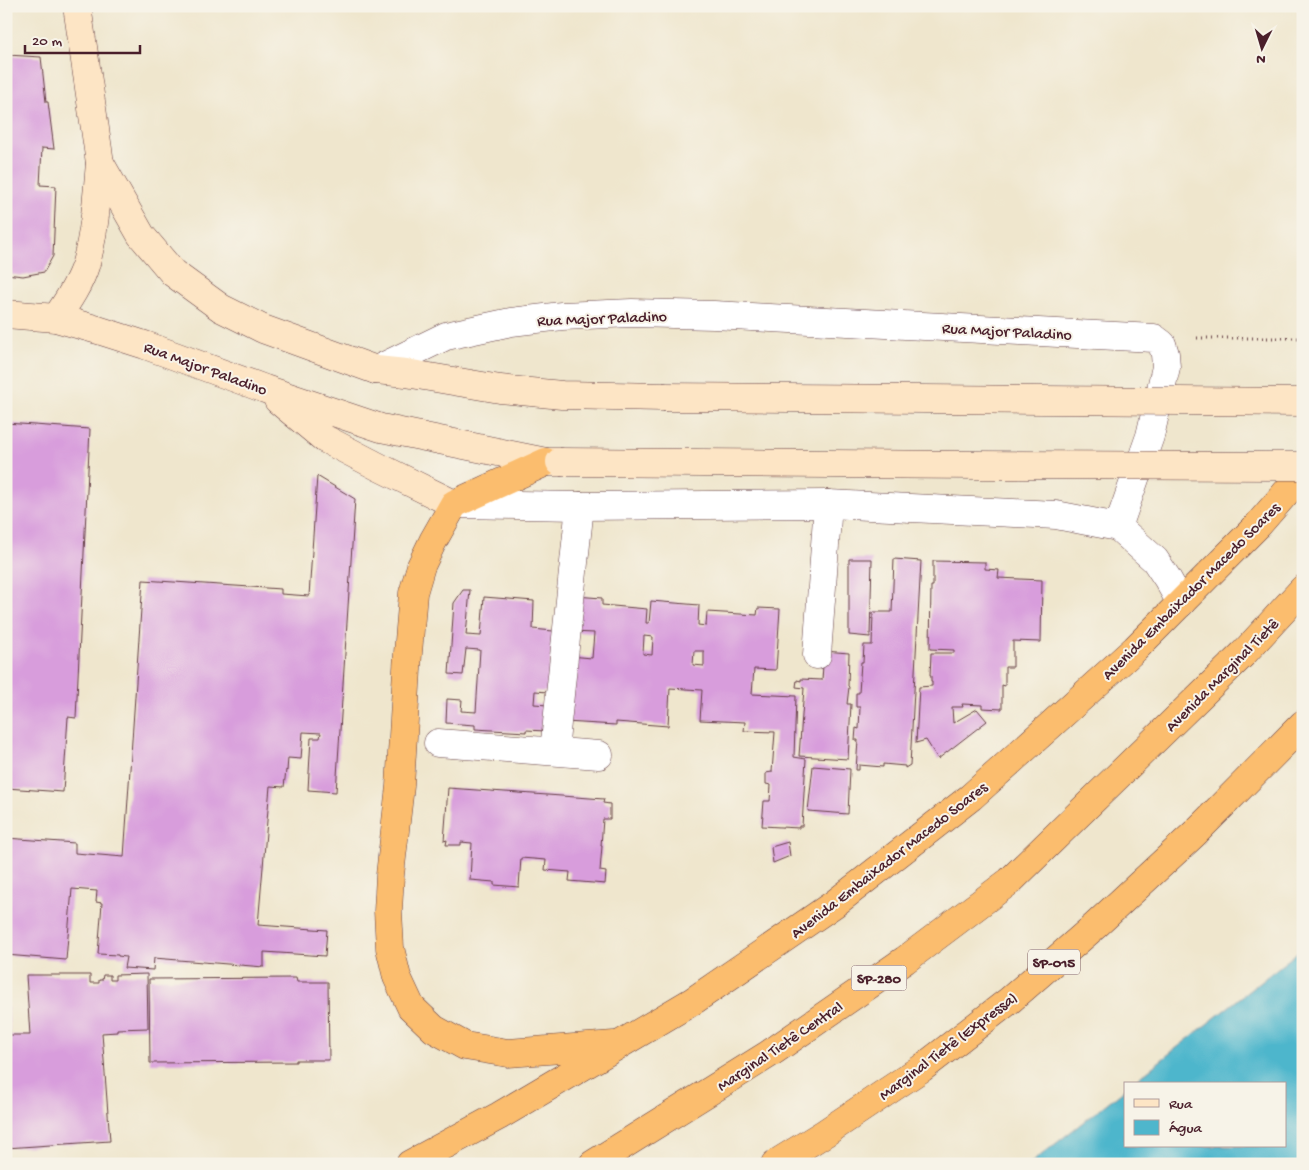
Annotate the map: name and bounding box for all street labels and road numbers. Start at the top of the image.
street label: Rua Major Paladino [537,309,667,332]
street label: Rua Major Paladino [941,321,1072,346]
street label: Rua Major Paladino [141,339,269,401]
street label: Avenida Embaixador Macedo Soares [1099,499,1286,685]
street label: Avenida Marginal Tietê [1163,615,1285,737]
street label: Avenida Embaixador Macedo Soares [788,778,993,944]
road number: SP-015 [1028,950,1080,974]
road number: SP-280 [852,966,906,990]
street label: Marginal Tietê (Expressa) [876,990,1022,1106]
street label: Marginal Tietê Central [714,999,847,1097]

